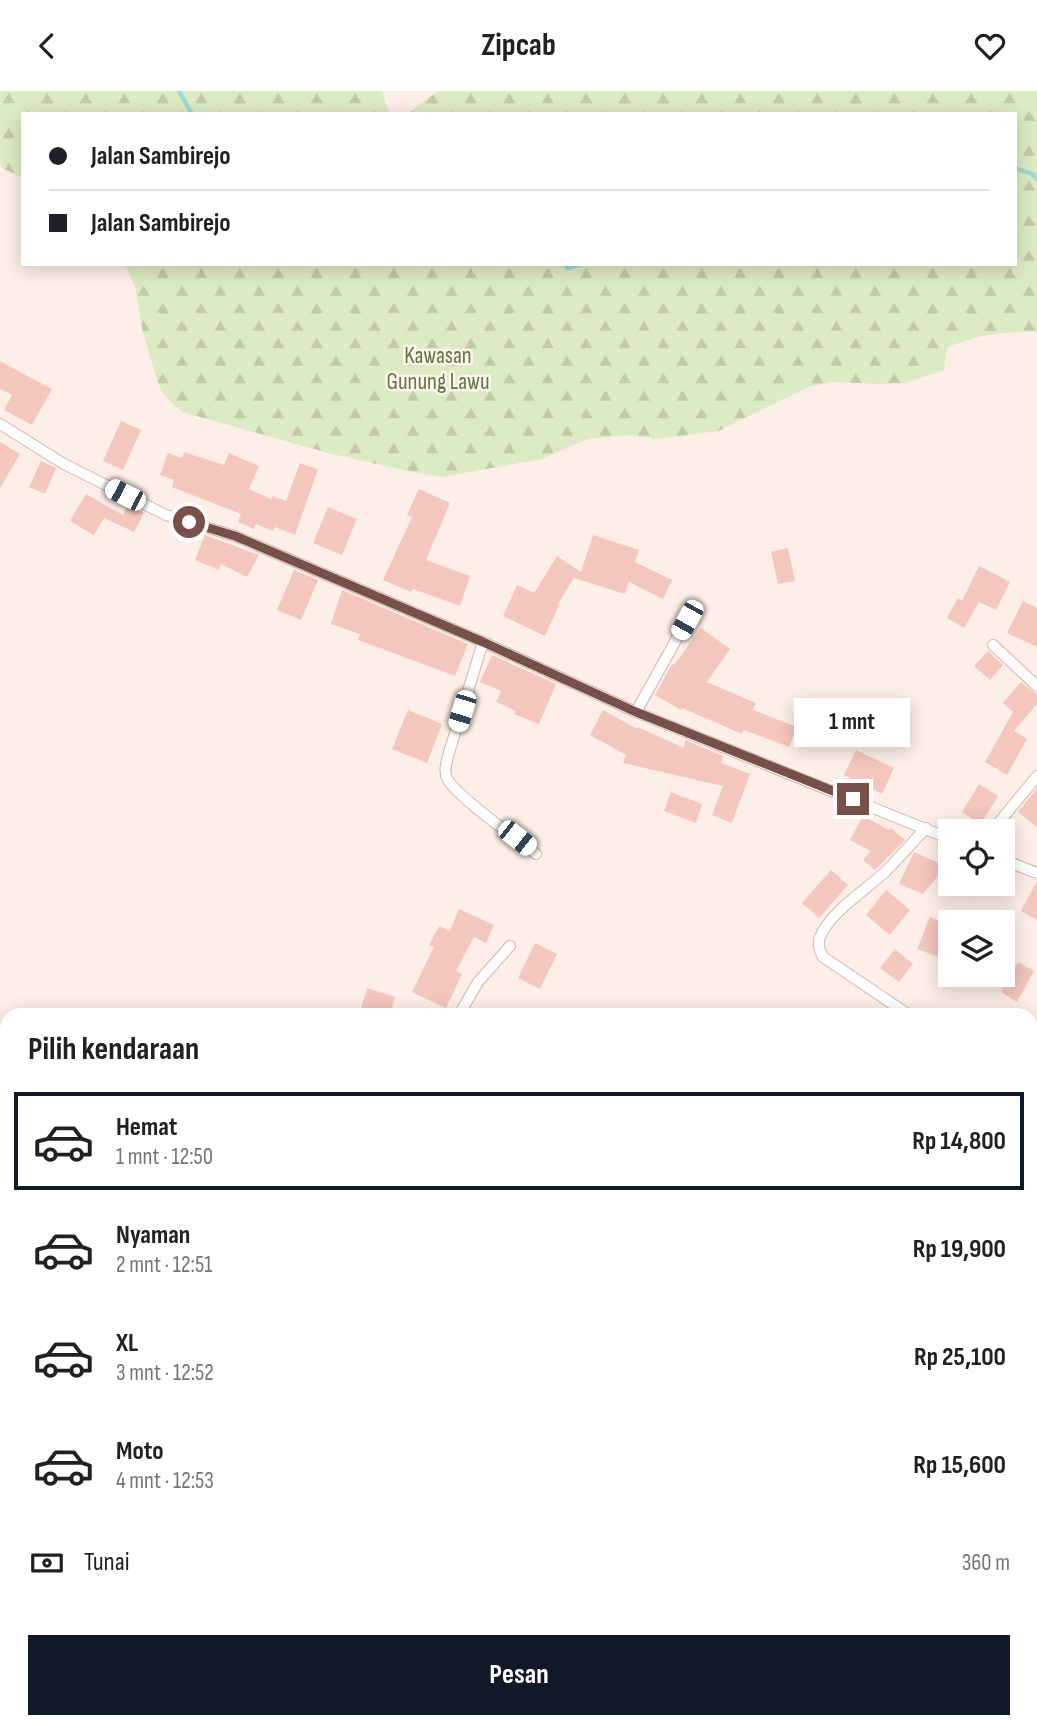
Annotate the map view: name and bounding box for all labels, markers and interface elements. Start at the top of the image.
text: Zipcab [481,26,556,65]
icon: back [28,27,66,65]
icon: heart [971,27,1009,65]
text: Jalan Sambirejo [91,141,231,172]
text: Jalan Sambirejo [91,208,231,239]
park label: Kawasan Gunung Lawu [386,342,490,396]
car [102,476,149,514]
route start [173,506,205,538]
car [668,597,707,643]
car [446,688,479,734]
callout: 1 mnt [795,697,911,747]
text: 1 mnt [829,708,875,736]
route end [837,783,869,815]
car [494,817,541,859]
map controls [938,819,1015,987]
button: locate [938,819,1015,896]
button: layers [938,910,1015,987]
text: Pilih kendaraan [28,1030,199,1069]
icon: car [32,1110,95,1173]
text: Hemat [116,1112,177,1143]
text: Rp 14,800 [912,1126,1006,1157]
text: 1 mnt · 12:50 [116,1143,213,1171]
icon: car [32,1218,95,1281]
text: Nyaman [116,1220,190,1251]
text: Rp 19,900 [913,1234,1006,1265]
text: 2 mnt · 12:51 [116,1251,212,1279]
icon: car [32,1326,95,1389]
text: XL [116,1328,138,1359]
text: Rp 25,100 [914,1342,1006,1373]
text: 3 mnt · 12:52 [116,1359,214,1387]
icon: car [32,1434,95,1497]
text: Moto [116,1436,164,1467]
text: Rp 15,600 [913,1450,1006,1481]
text: 4 mnt · 12:53 [116,1467,214,1495]
icon: cash [28,1544,66,1582]
text: Tunai [84,1547,130,1578]
text: 360 m [962,1549,1010,1577]
button: Pesan [28,1635,1010,1715]

